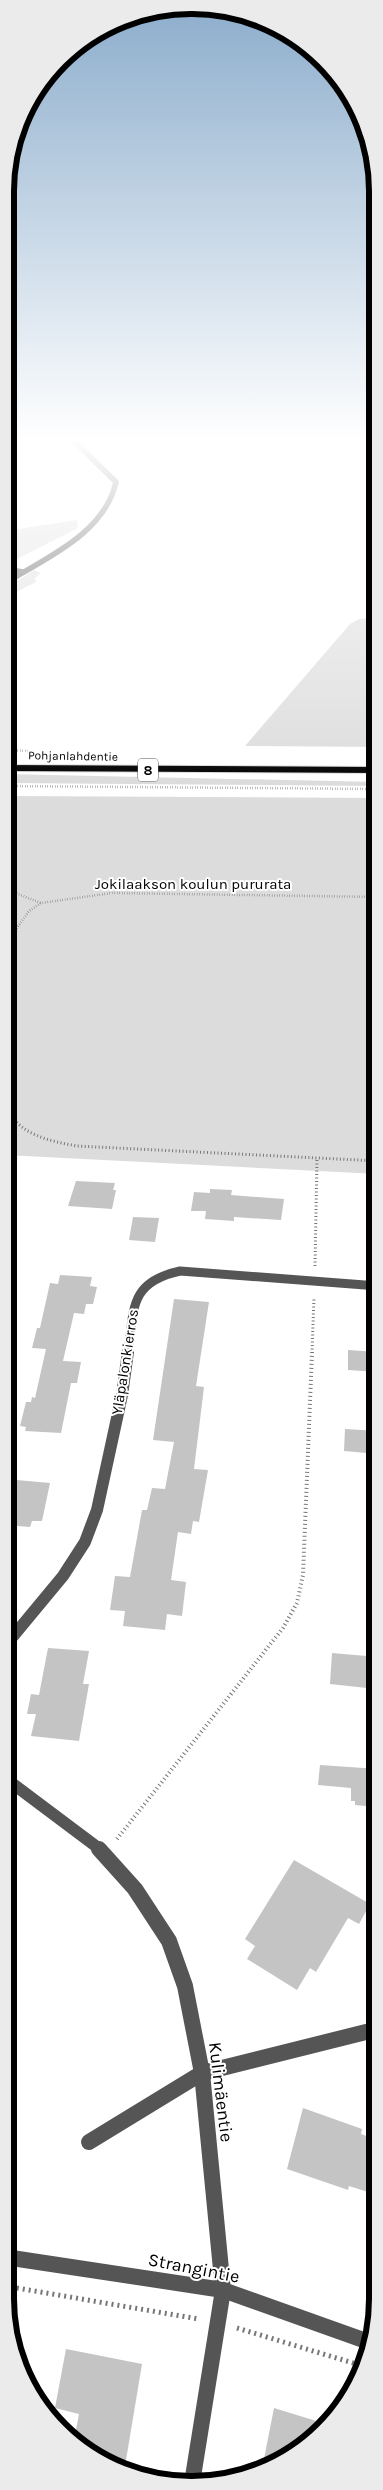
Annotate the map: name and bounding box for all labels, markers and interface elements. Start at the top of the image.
street label: Pohjanlahdentie [28,748,118,764]
road number: 8 [138,758,158,782]
street label: Jokilaakson koulun pururata [95,875,291,893]
street label: Yläpalonkierros [108,1308,142,1416]
street label: Kulimäentie [204,2041,238,2143]
street label: Strangintie [146,2248,242,2288]

